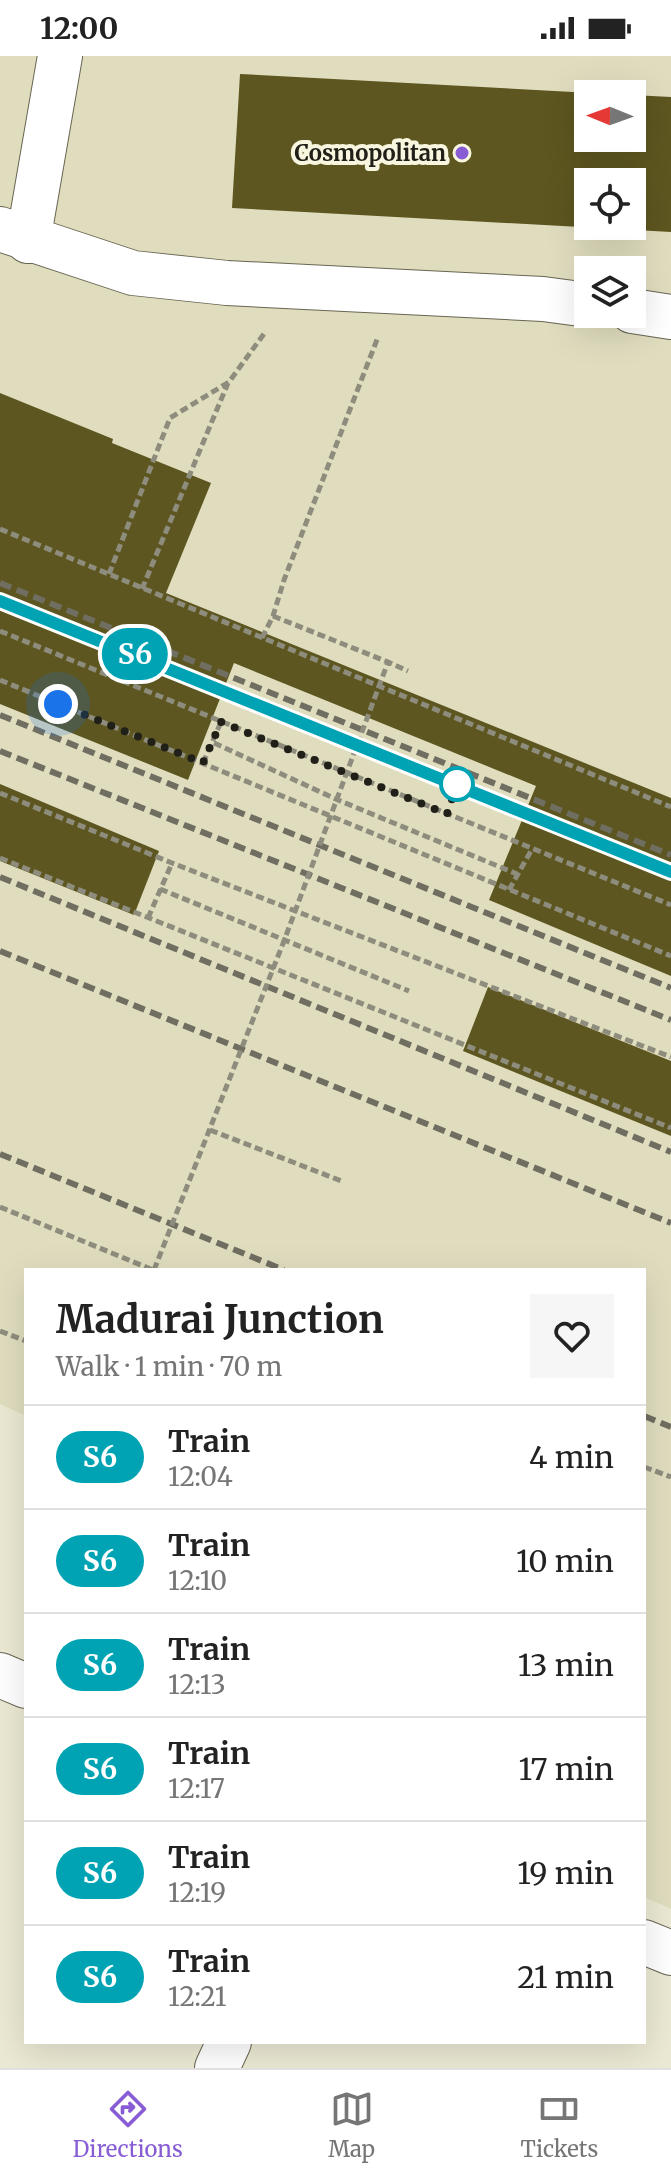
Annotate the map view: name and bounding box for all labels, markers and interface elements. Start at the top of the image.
text: 12:00 [40,9,118,47]
north arrow [574,80,646,152]
map controls [574,80,646,328]
place label: Cosmopolitan [295,139,446,167]
marker: Cosmopolitan [453,144,471,162]
button: locate [574,168,646,240]
button: layers [574,256,646,328]
line badge: S6 [99,628,171,680]
text: S6 [118,636,152,672]
your location [38,684,78,724]
unlabelled marker [440,767,474,801]
button: heart [530,1294,614,1378]
text: Madurai Junction [56,1296,384,1343]
text: Walk · 1 min · 70 m [56,1350,282,1383]
text: Train [168,1422,250,1460]
text: 4 min [529,1438,614,1476]
text: S6 [83,1439,117,1475]
text: 12:04 [168,1460,233,1493]
text: Train [168,1526,250,1564]
text: 10 min [516,1542,614,1580]
text: S6 [83,1543,117,1579]
text: 12:10 [168,1564,227,1597]
text: Train [168,1630,250,1668]
text: 13 min [518,1646,614,1684]
text: S6 [83,1647,117,1683]
text: 12:13 [168,1668,226,1701]
text: Train [168,1734,250,1772]
text: 17 min [519,1750,614,1788]
text: S6 [83,1751,117,1787]
text: 12:17 [168,1772,225,1805]
text: Train [168,1838,250,1876]
text: 19 min [517,1854,614,1892]
text: S6 [83,1855,117,1891]
text: 12:19 [168,1876,226,1909]
text: Train [168,1942,250,1980]
text: 21 min [517,1958,614,1996]
text: S6 [83,1959,117,1995]
text: 12:21 [168,1980,227,2013]
tab: Directions [73,2087,183,2163]
tab: Map [328,2087,375,2163]
tab: Tickets [521,2087,598,2163]

